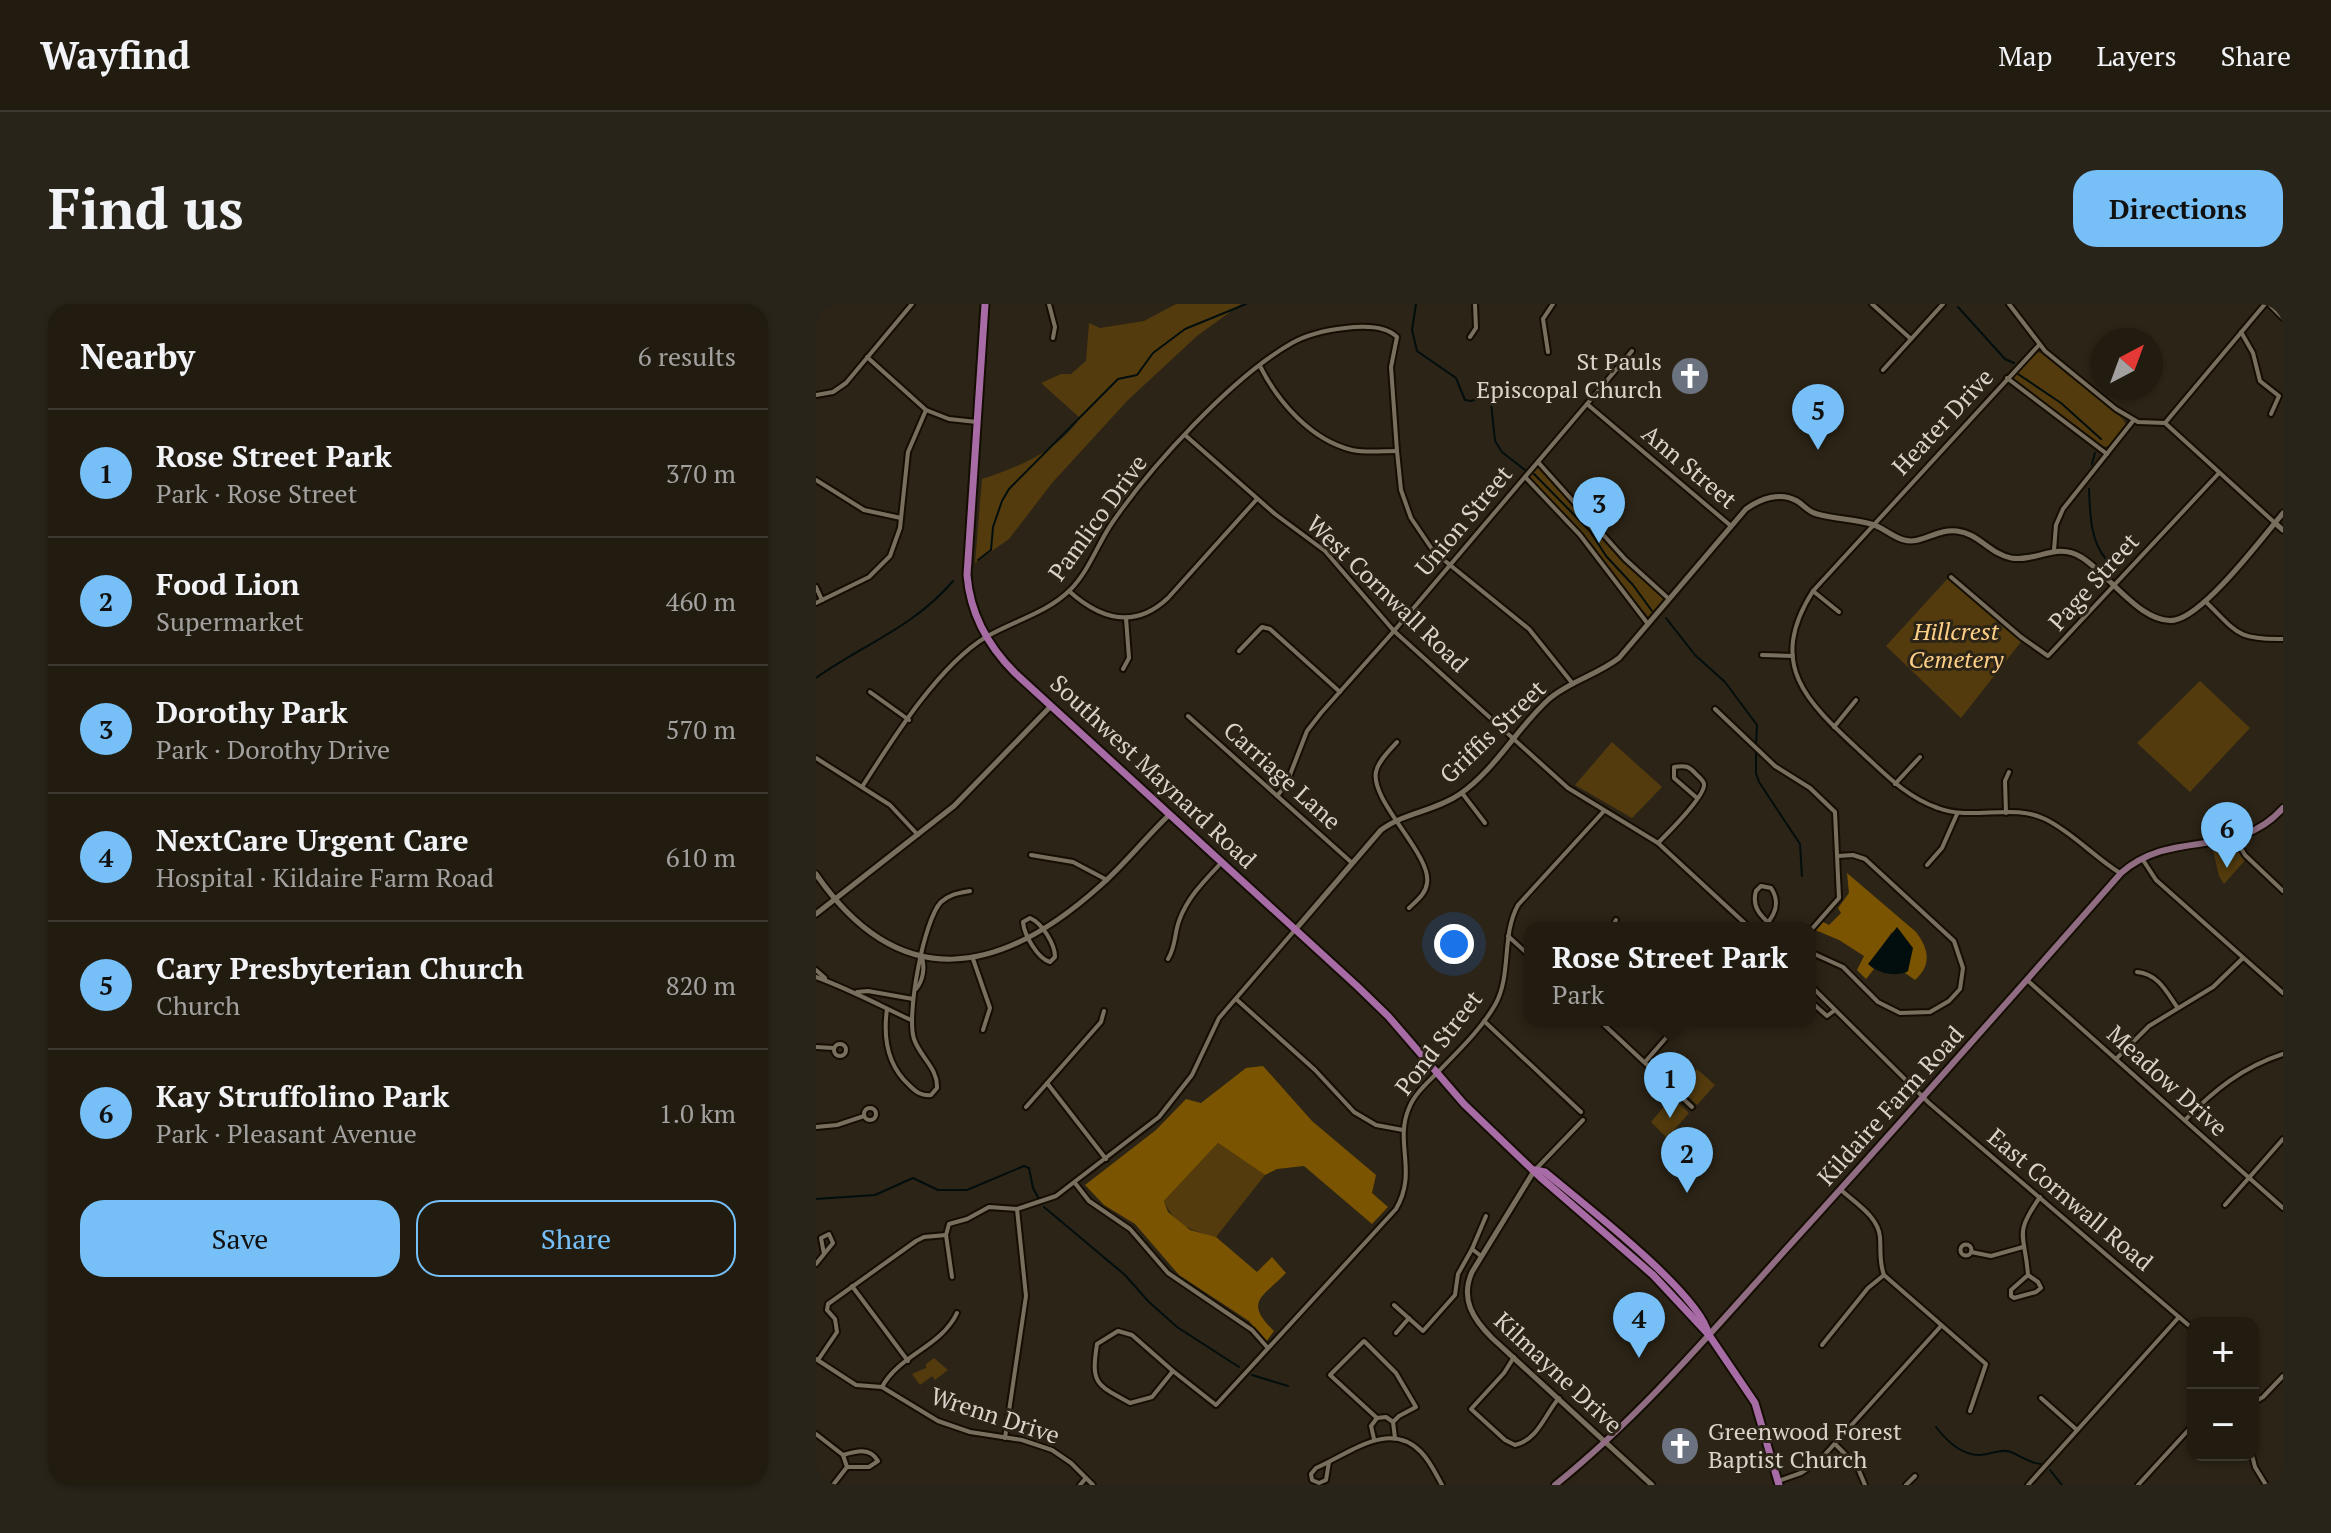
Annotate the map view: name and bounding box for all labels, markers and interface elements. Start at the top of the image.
text: Wayfind [40,30,190,80]
text: Map [1998,37,2052,74]
text: Layers [2096,37,2177,74]
text: Share [2221,37,2291,74]
button: Directions [2073,170,2283,247]
text: Find us [48,171,244,245]
north arrow [2091,328,2163,400]
text: Nearby [80,334,195,379]
text: 6 results [638,339,736,373]
place label: St Pauls Episcopal Church [1476,345,1662,405]
church icon: St Pauls Episcopal Church [1669,355,1711,397]
street label: Heater Drive [1885,361,2000,482]
pin: 5 [1792,384,1844,450]
street label: Ann Street [1635,417,1744,515]
text: Rose Street Park [156,436,392,476]
street label: Pamlico Drive [1041,448,1154,587]
text: 1 [99,456,113,490]
text: 370 m [666,456,736,490]
street label: Union Street [1408,458,1519,582]
text: Park · Rose Street [156,476,357,510]
pin: 3 [1573,477,1625,543]
street label: West Cornwall Road [1300,508,1475,679]
street label: Page Street [2041,526,2146,637]
text: Food Lion [156,564,300,604]
text: 2 [99,584,113,618]
text: 460 m [666,584,736,618]
text: Supermarket [156,604,304,638]
park label: Hillcrest Cemetery [1909,615,2005,675]
street label: Southwest Maynard Road [1044,667,1264,875]
street label: Griffis Street [1432,673,1552,790]
text: Dorothy Park [156,692,348,732]
text: 3 [99,712,113,746]
text: 570 m [666,712,736,746]
street label: Carriage Lane [1217,714,1348,837]
text: Park · Dorothy Drive [156,732,390,766]
pin: 6 [2201,802,2253,868]
text: NextCare Urgent Care [156,820,469,860]
text: 4 [99,840,113,874]
text: 610 m [666,840,736,874]
text: Hospital · Kildaire Farm Road [156,860,494,894]
popup [1524,922,1816,1026]
your location [1434,924,1474,964]
text: Rose Street Park [1552,937,1788,977]
text: Cary Presbyterian Church [156,948,524,988]
text: 5 [99,968,113,1002]
text: 820 m [666,968,736,1002]
text: Park [1552,977,1604,1011]
street label: Pond Street [1387,983,1489,1101]
text: Church [156,988,240,1022]
street label: Meadow Drive [2101,1018,2235,1143]
street label: Kildaire Farm Road [1810,1019,1970,1192]
pin: 1 [1644,1052,1696,1118]
text: Kay Struffolino Park [156,1076,449,1116]
text: 6 [99,1096,113,1130]
text: 1.0 km [659,1096,736,1130]
text: Park · Pleasant Avenue [156,1116,417,1150]
street label: East Cornwall Road [1981,1121,2160,1278]
pin: 2 [1661,1127,1713,1193]
button: Save [80,1200,400,1277]
button: Share [416,1200,736,1277]
pin: 4 [1613,1292,1665,1358]
street label: Kilmayne Drive [1488,1305,1630,1440]
map controls [2187,1317,2259,1461]
button: + [2187,1317,2259,1389]
street label: Wrenn Drive [927,1379,1064,1451]
button: − [2187,1389,2259,1461]
place label: Greenwood Forest Baptist Church [1708,1415,1902,1475]
church icon: Greenwood Forest Baptist Church [1659,1425,1701,1467]

